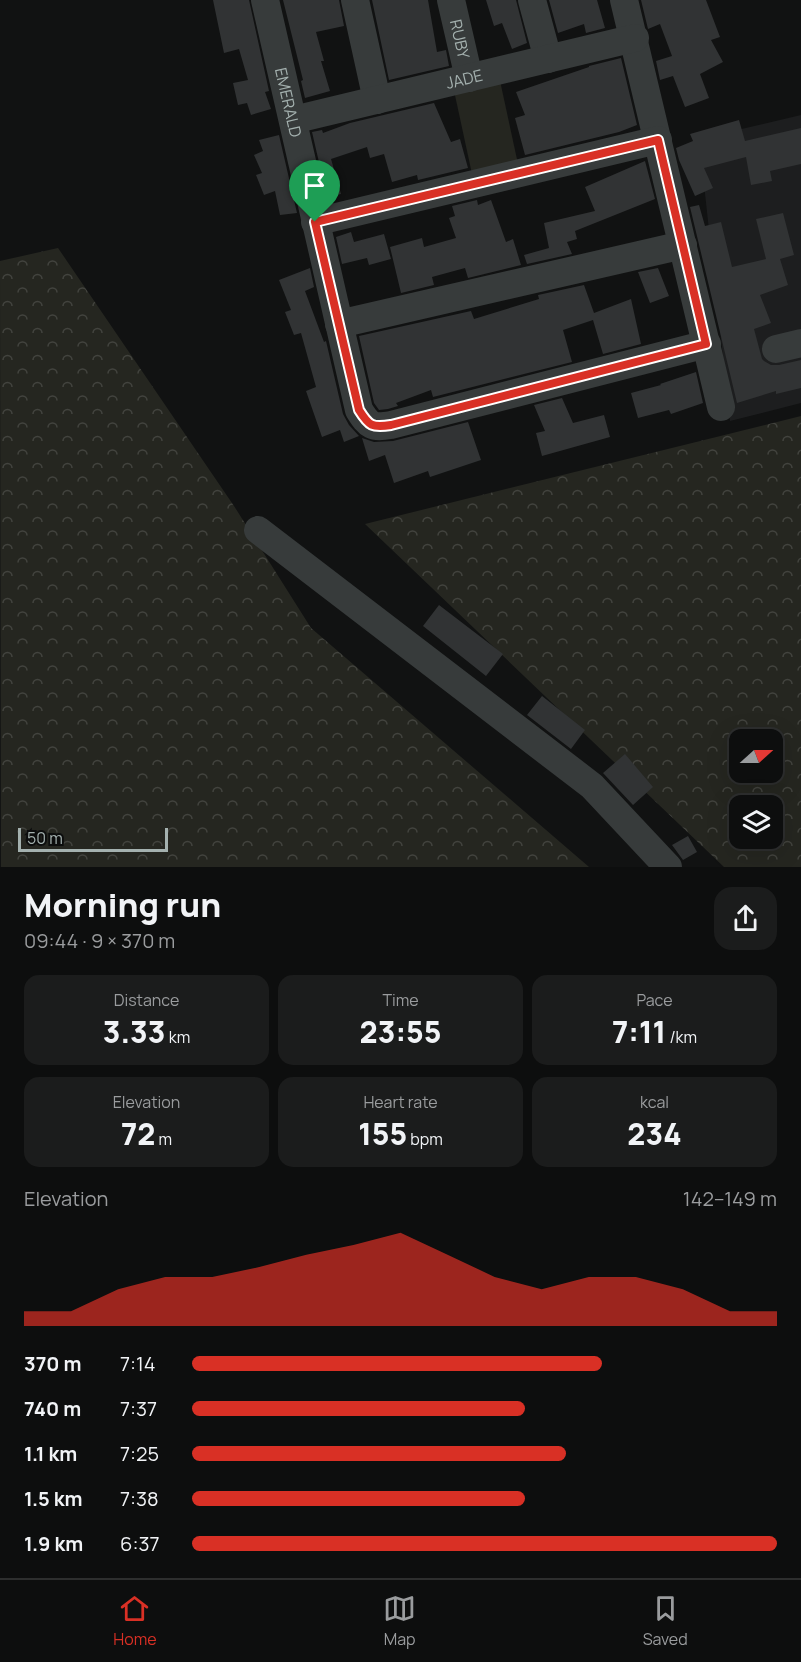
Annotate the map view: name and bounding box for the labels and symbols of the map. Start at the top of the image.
street label: RUBY [445,17,475,61]
street label: JADE [444,64,485,94]
street label: EMERALD [270,65,307,140]
pin [289,160,340,222]
north arrow [729,729,783,783]
scale bar [18,825,168,852]

